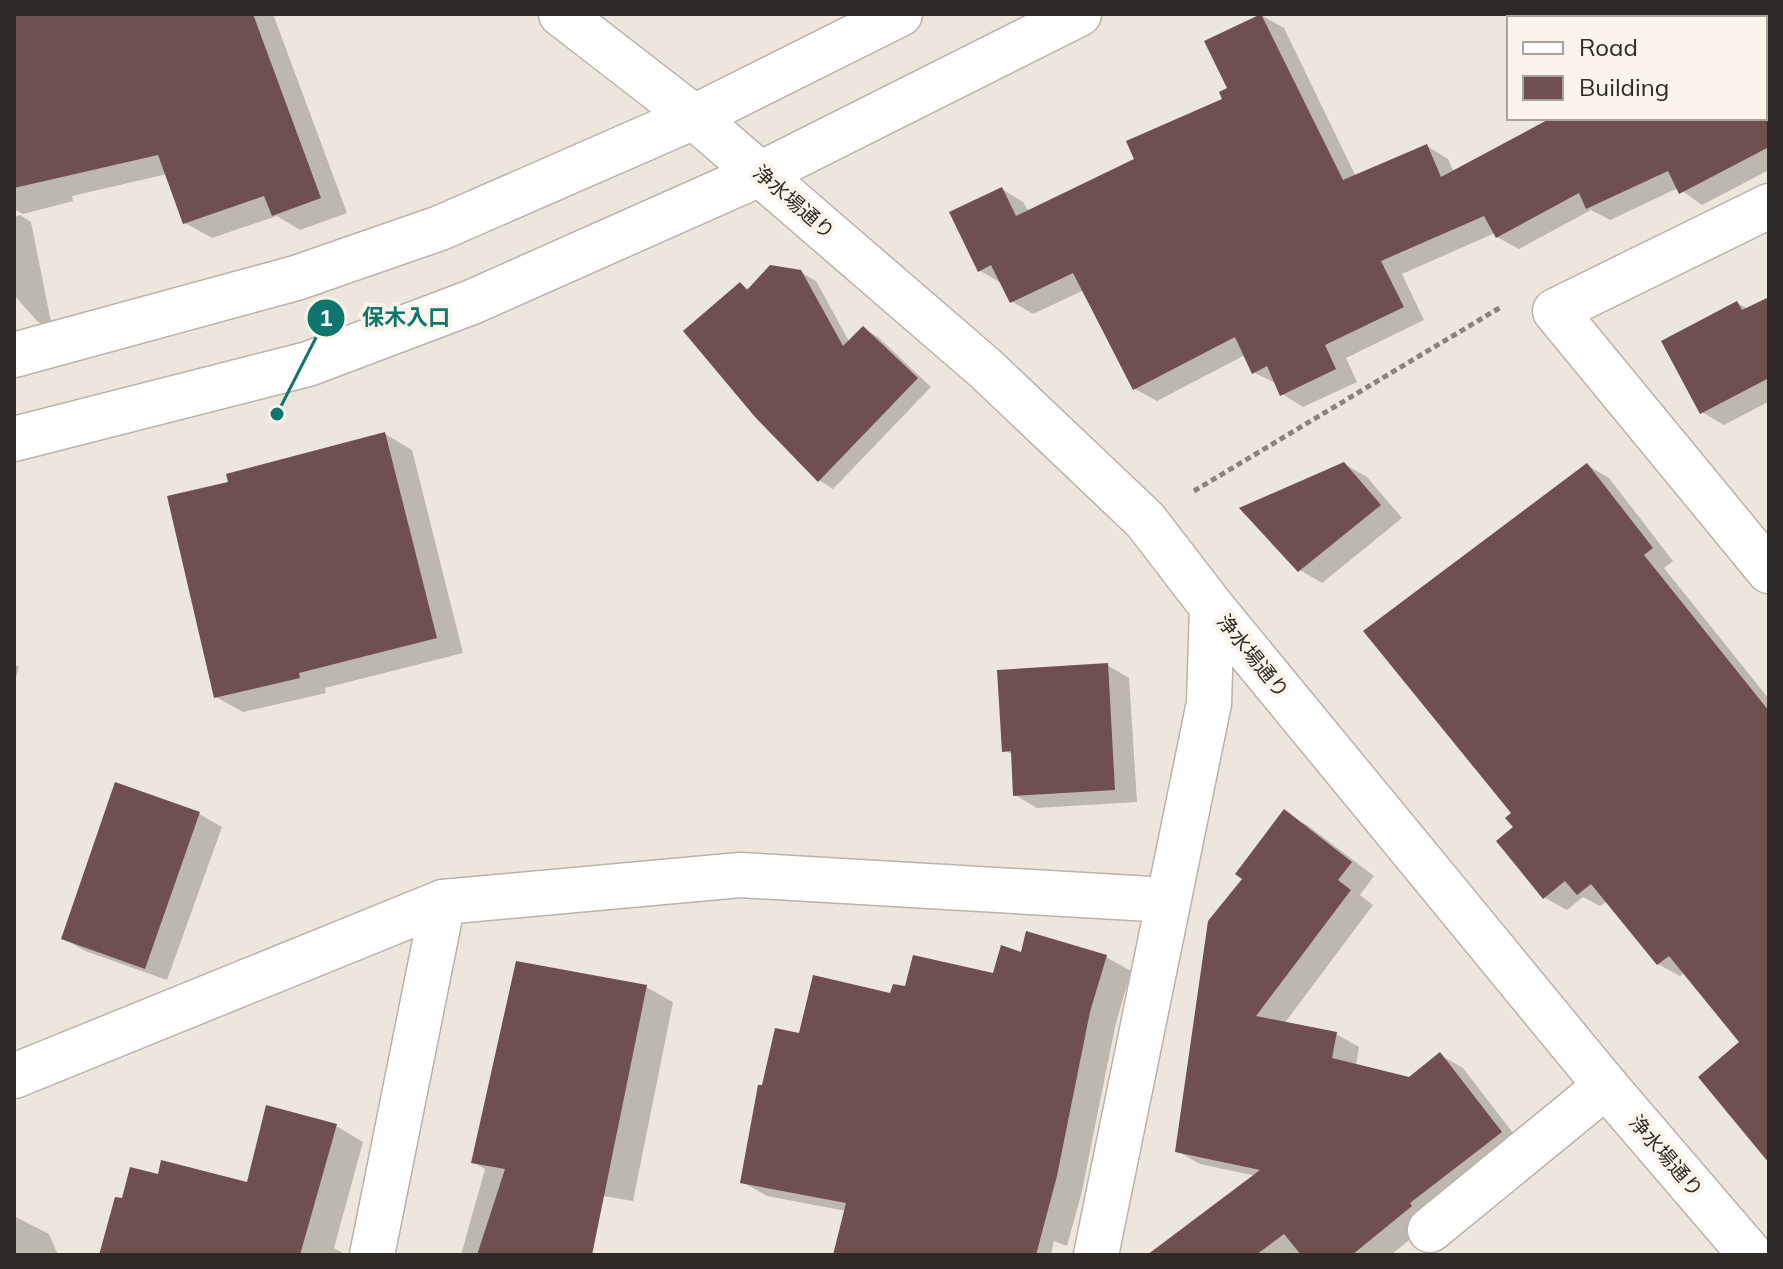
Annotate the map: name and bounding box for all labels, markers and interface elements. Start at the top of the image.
legend [1507,16,1767,120]
text: Road [1579,32,1638,62]
text: Building [1579,72,1669,102]
street label: 浄水場通り [748,159,840,244]
callout: 保木入口 [306,295,466,341]
text: 1 [319,302,333,332]
text: 保木入口 [362,303,450,331]
street label: 浄水場通り [1212,609,1295,702]
street label: 浄水場通り [1624,1110,1709,1202]

